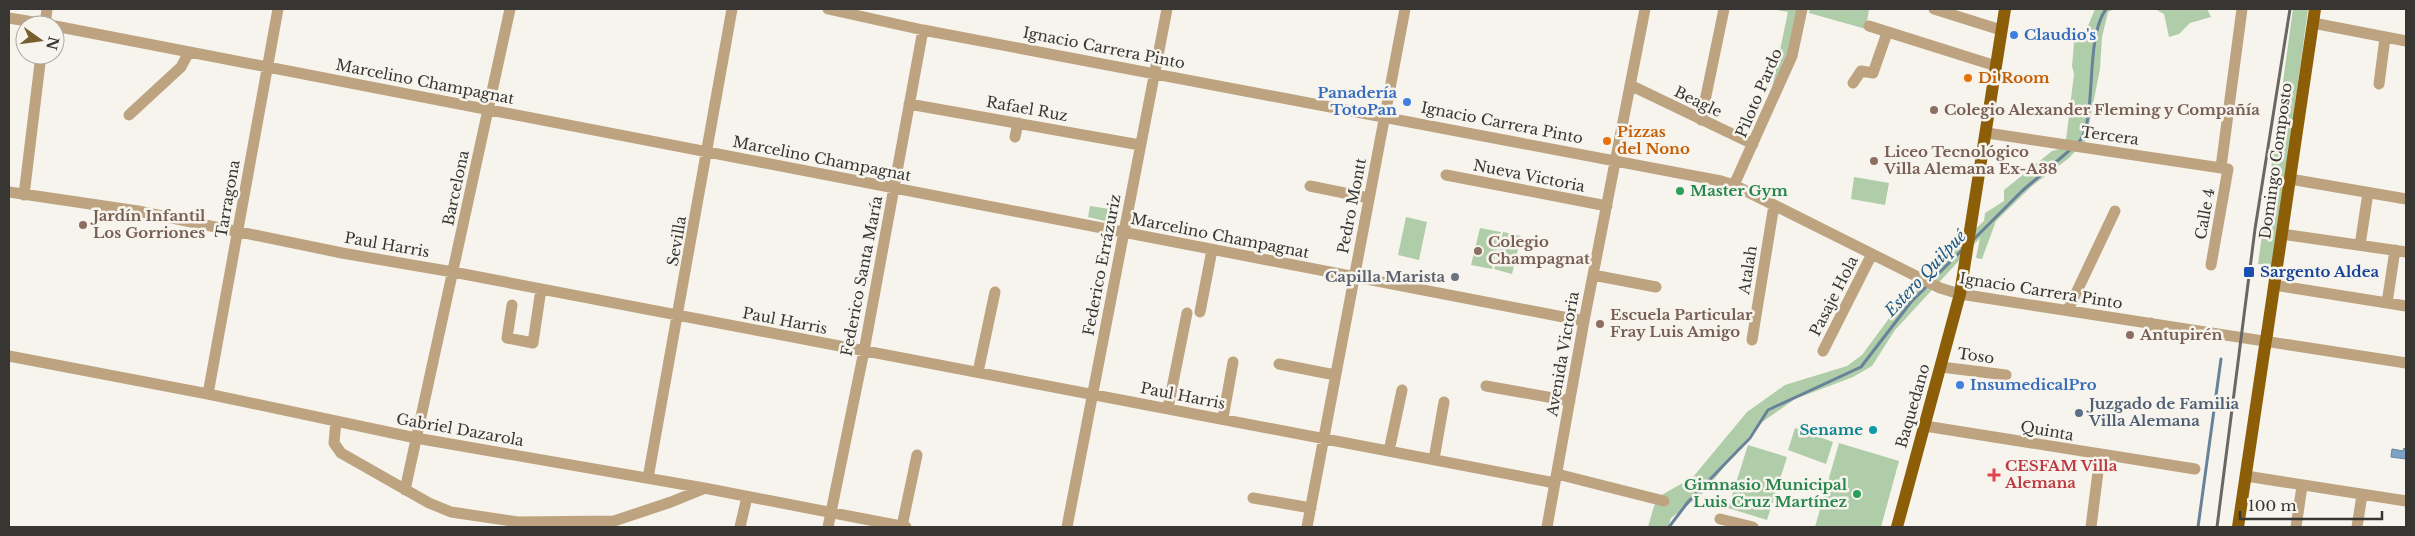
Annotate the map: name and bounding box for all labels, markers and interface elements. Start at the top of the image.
north arrow [15,15,65,65]
street label: Ignacio Carrera Pinto [1021,22,1187,73]
place label: Claudio's [2024,25,2096,44]
marker: Claudio's [2008,29,2020,41]
text: N [42,35,63,52]
street label: Piloto Pardo [1731,45,1786,140]
street label: Marcelino Champagnat [334,55,516,108]
place label: Di Room [1978,68,2050,87]
marker: Di Room [1962,72,1974,84]
street label: Domingo Composto [2255,81,2296,240]
street label: Beagle [1671,82,1725,121]
place label: Panadería TotoPan [1318,83,1397,119]
street label: Rafael Ruz [985,92,1069,125]
marker: Panadería TotoPan [1401,96,1413,108]
street label: Ignacio Carrera Pinto [1419,97,1585,148]
place label: Colegio Alexander Fleming y Compañía [1944,100,2260,119]
marker: Colegio Alexander Fleming y Compañía [1928,104,1940,116]
place label: Pizzas del Nono [1617,122,1690,158]
street label: Tercera [2080,122,2141,149]
street label: Marcelino Champagnat [731,132,913,185]
marker: Pizzas del Nono [1601,135,1613,147]
place label: Liceo Tecnológico Villa Alemana Ex-A38 [1883,142,2057,178]
street label: Barcelona [438,148,473,227]
street label: Nueva Victoria [1472,155,1587,196]
marker: Liceo Tecnológico Villa Alemana Ex-A38 [1868,155,1880,167]
street label: Pedro Montt [1333,156,1370,255]
street label: Tarragona [211,158,244,239]
place label: Master Gym [1690,181,1788,200]
marker: Master Gym [1674,185,1686,197]
street label: Calle 4 [2191,187,2218,241]
street label: Federico Santa María [837,193,887,358]
street label: Federico Errázuriz [1078,193,1125,337]
place label: Jardín Infantil Los Gorriones [90,206,206,242]
street label: Marcelino Champagnat [1129,209,1311,262]
street label: Sevilla [663,214,690,267]
marker: Jardín Infantil Los Gorriones [77,219,89,231]
water label: Estero Quilpué [1879,225,1971,321]
street label: Paul Harris [343,228,431,261]
place label: Colegio Champagnat [1488,232,1590,268]
street label: Atalah [1734,244,1761,297]
marker: Colegio Champagnat [1472,245,1484,257]
street label: Pasaje Hola [1805,252,1862,339]
place label: Sargento Aldea [2260,262,2379,281]
marker: Sargento Aldea [2242,265,2256,279]
place label: Capilla Marista [1325,267,1445,286]
street label: Ignacio Carrera Pinto [1958,268,2124,313]
marker: Capilla Marista [1449,271,1461,283]
street label: Avenida Victoria [1542,289,1583,419]
street label: Paul Harris [741,303,829,338]
place label: Escuela Particular Fray Luis Amigo [1610,305,1753,341]
marker: Escuela Particular Fray Luis Amigo [1594,318,1606,330]
place label: Antupirén [2139,325,2222,344]
marker: Antupirén [2124,329,2136,341]
street label: Toso [1957,344,1996,368]
street label: Baquedano [1891,361,1934,450]
place label: InsumedicalPro [1970,375,2097,394]
street label: Paul Harris [1139,378,1227,413]
marker: InsumedicalPro [1954,379,1966,391]
place label: Juzgado de Familia Villa Alemana [2086,394,2240,430]
marker: Juzgado de Familia Villa Alemana [2073,407,2085,419]
street label: Gabriel Dazarola [395,409,526,450]
street label: Quinta [2019,416,2076,445]
place label: Sename [1799,420,1863,439]
marker: Sename [1867,424,1879,436]
place label: CESFAM Villa Alemana [2004,456,2118,492]
marker: CESFAM Villa Alemana [1987,468,2001,482]
place label: Gimnasio Municipal Luis Cruz Martínez [1684,475,1848,511]
marker: Gimnasio Municipal Luis Cruz Martínez [1851,488,1863,500]
scale bar [2240,488,2382,520]
text: 100 m [2248,496,2297,515]

